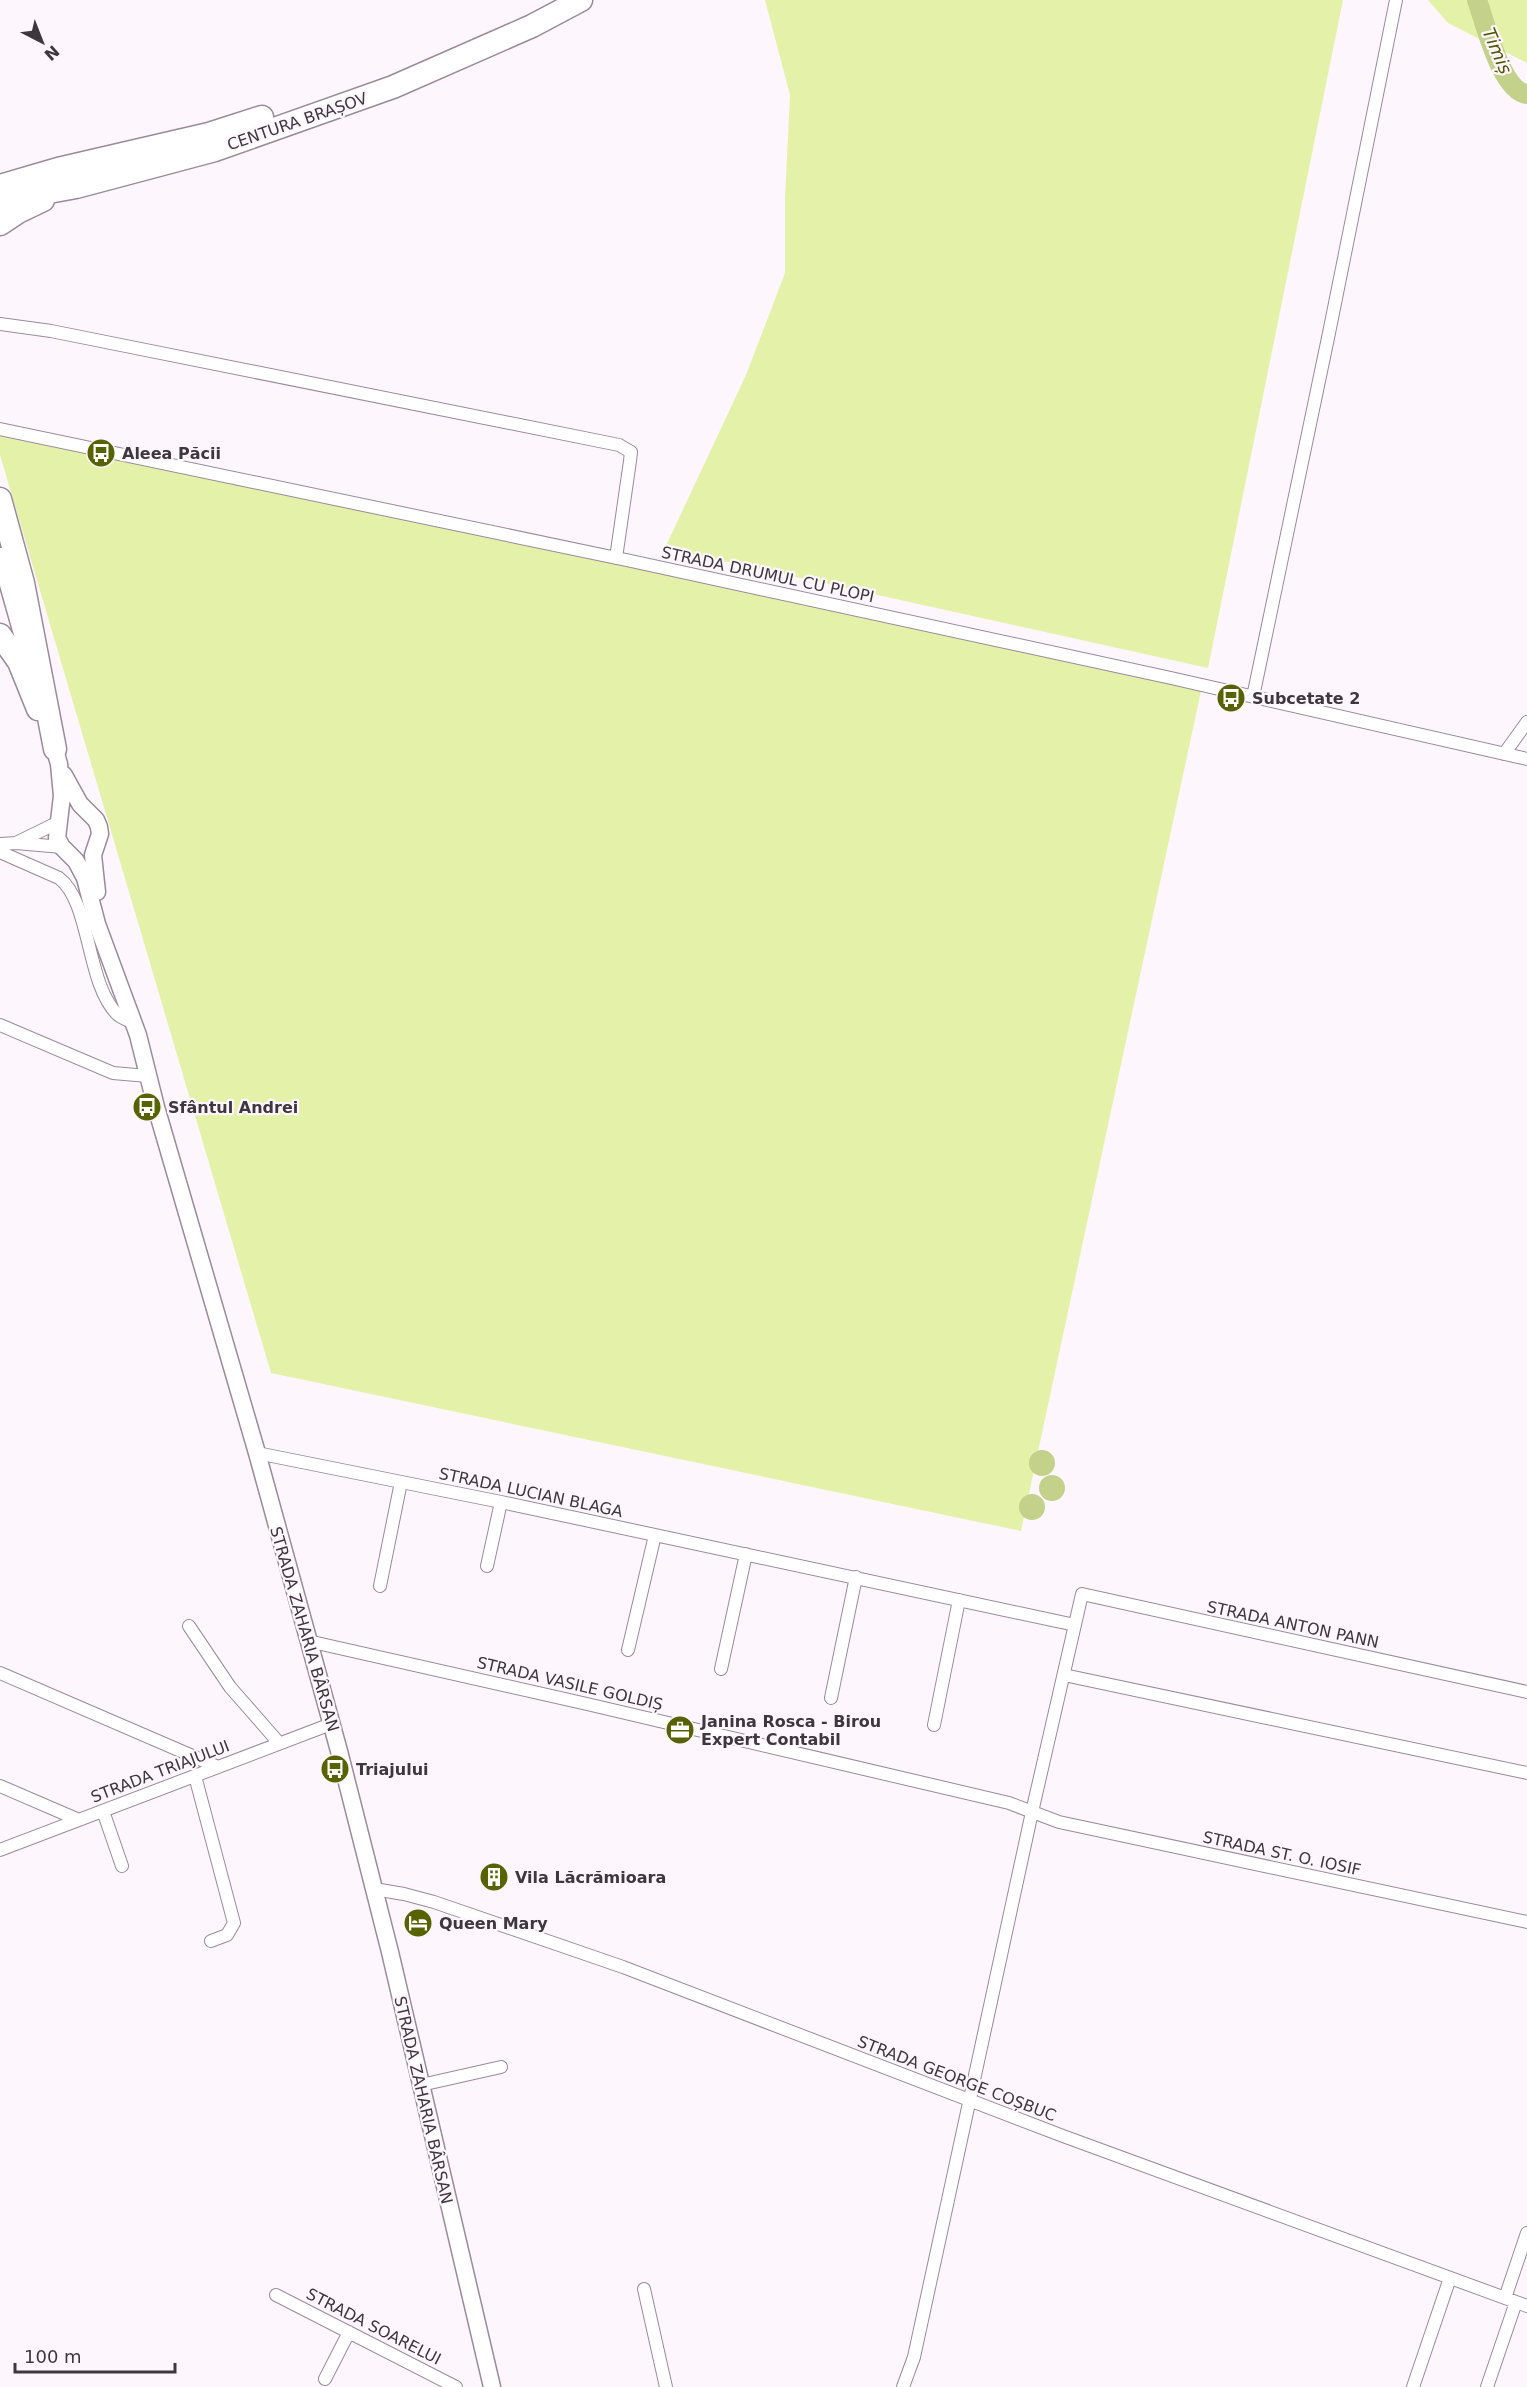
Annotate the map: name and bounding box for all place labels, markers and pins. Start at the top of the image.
bus stop icon: Aleea Păcii [85,437,117,469]
place label: Aleea Păcii [122,444,221,463]
bus stop icon: Subcetate 2 [1215,682,1247,714]
place label: Subcetate 2 [1252,689,1360,708]
bus stop icon: Sfântul Andrei [131,1091,163,1123]
place label: Sfântul Andrei [168,1098,298,1117]
place label: Janina Rosca - Birou Expert Contabil [700,1712,881,1749]
office icon: Janina Rosca - Birou Expert Contabil [664,1714,696,1746]
bus stop icon: Triajului [319,1753,351,1785]
place label: Triajului [356,1760,429,1779]
building icon: Vila Lăcrămioara [478,1861,510,1893]
place label: Vila Lăcrămioara [515,1868,666,1887]
hotel icon: Queen Mary [402,1907,434,1939]
place label: Queen Mary [439,1914,548,1933]

